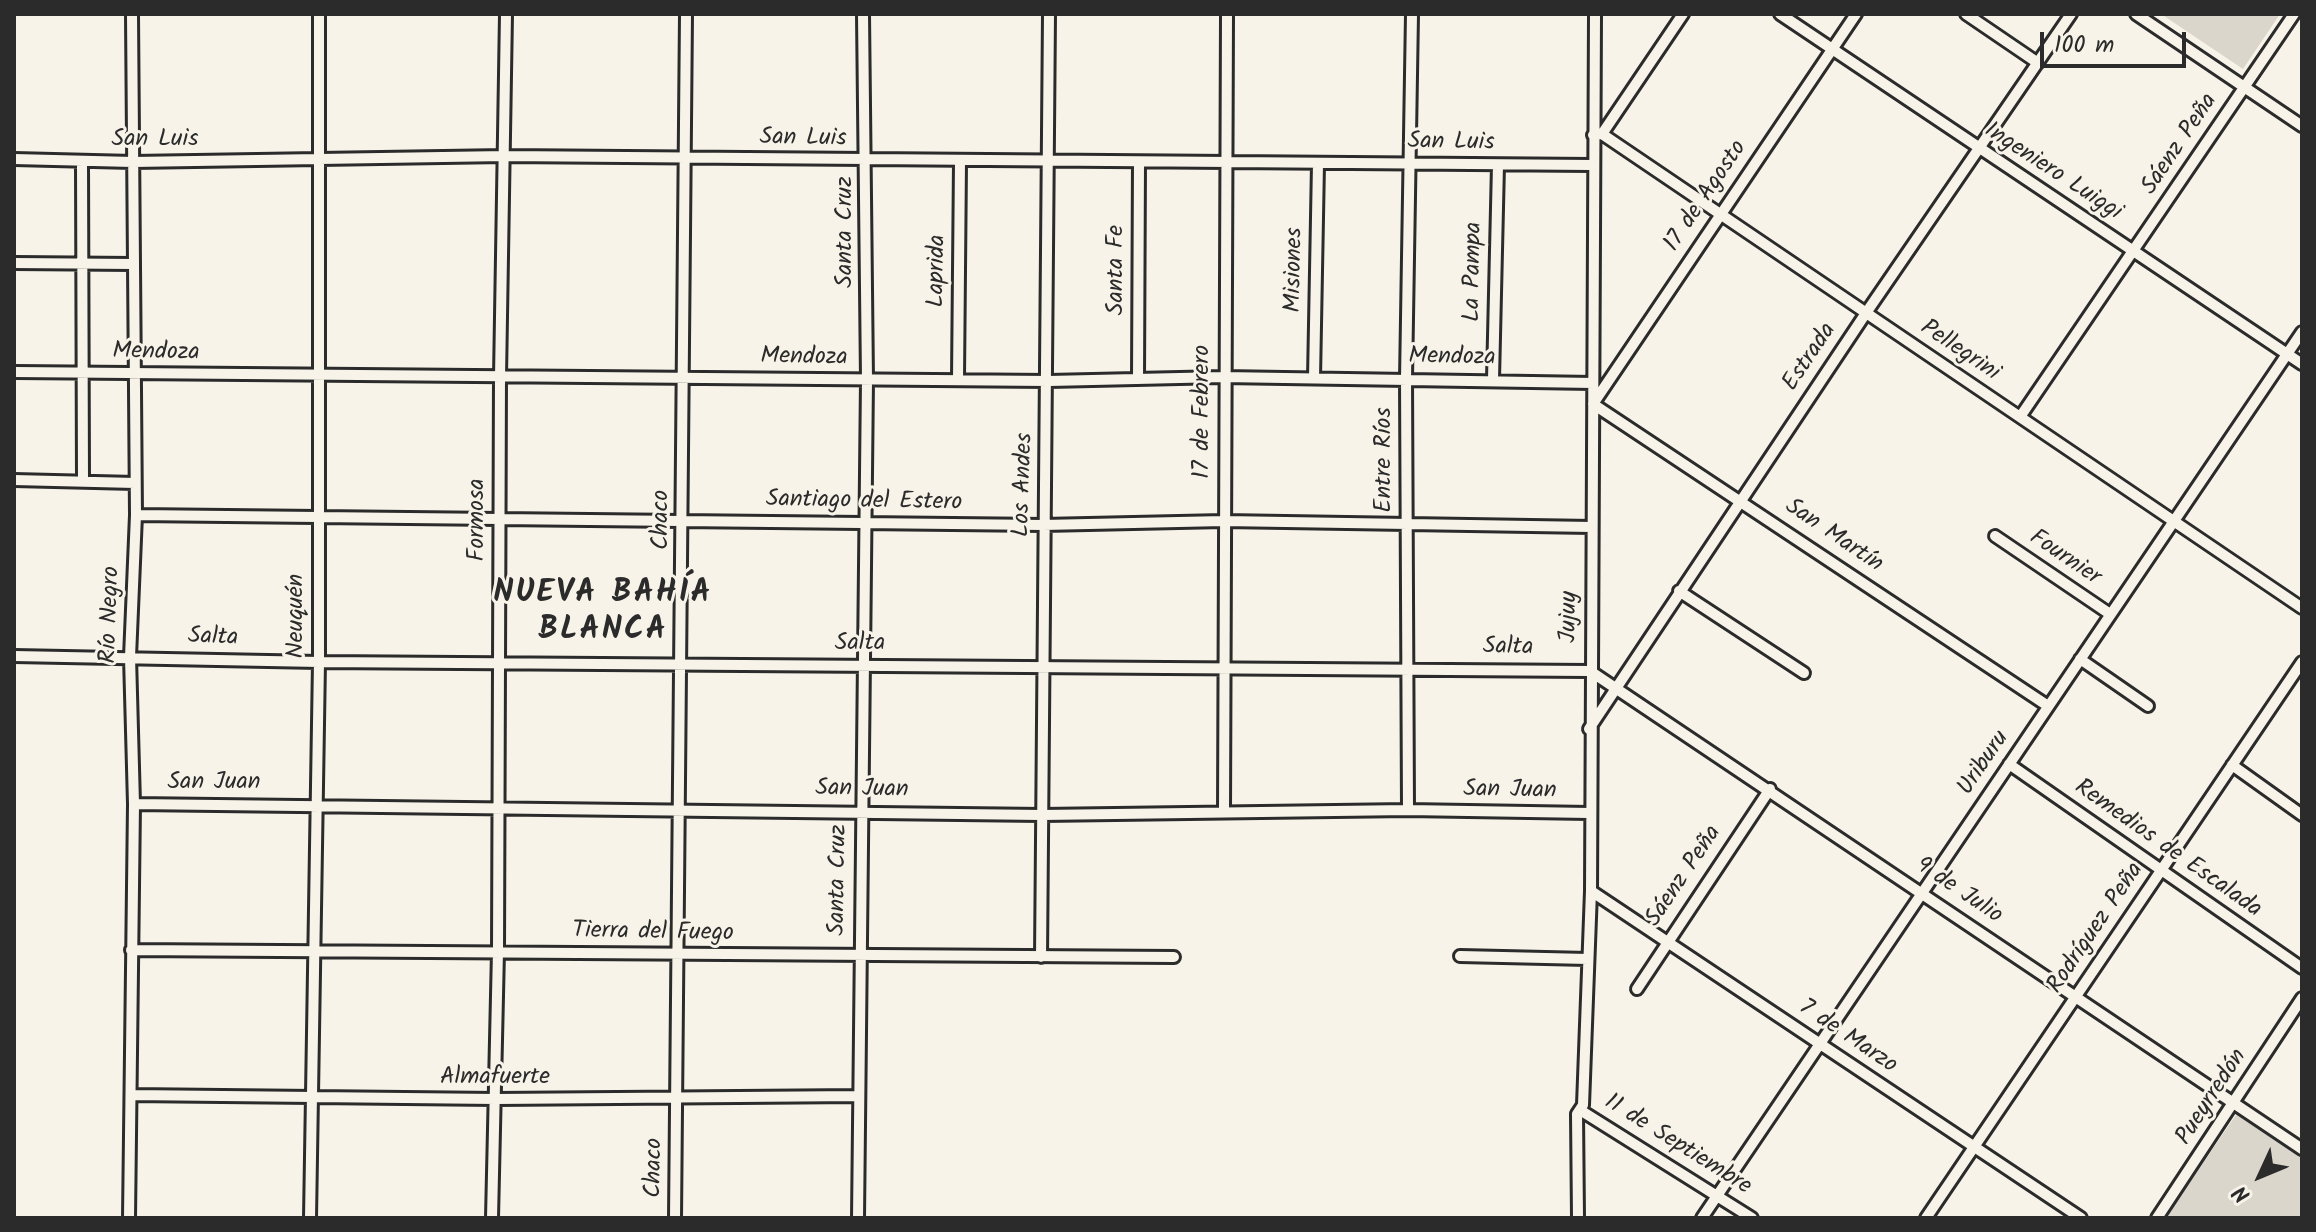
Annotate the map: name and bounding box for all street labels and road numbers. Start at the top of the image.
street label: Sáenz Peña [2137,89,2225,201]
street label: Ingeniero Luiggi [1977,118,2127,228]
street label: San Luis [759,125,847,155]
street label: San Luis [112,127,198,155]
street label: San Luis [1407,129,1495,159]
street label: 17 de Agosto [1659,136,1755,258]
street label: Santa Cruz [833,176,861,288]
street label: La Pampa [1460,222,1490,322]
street label: Santa Fe [1104,225,1132,315]
street label: Misiones [1281,227,1311,313]
street label: Laprida [924,234,954,308]
street label: Pellegrini [1914,315,2004,389]
street label: Estrada [1778,318,1844,398]
street label: Mendoza [112,339,200,369]
street label: Mendoza [760,344,848,374]
street label: Mendoza [1408,344,1496,374]
street label: 17 de Febrero [1190,345,1218,479]
street label: Entre Ríos [1372,407,1400,513]
street label: Los Andes [1009,432,1041,538]
street label: Formosa [465,479,493,561]
street label: Santiago del Estero [766,487,962,519]
street label: Chaco [649,490,677,550]
street label: San Martín [1778,494,1888,580]
street label: Fournier [2023,525,2105,593]
street label: Río Negro [96,566,128,664]
street label: Neuquén [284,574,312,658]
street label: Jujuy [1556,591,1586,643]
street label: Salta [187,624,239,654]
street label: Salta [835,631,885,659]
street label: Salta [1483,634,1533,664]
street label: Uriburu [1953,726,2017,802]
street label: San Juan [167,770,261,798]
street label: Remedios de Escalada [2068,775,2266,925]
street label: San Juan [815,776,909,806]
street label: San Juan [1463,777,1557,807]
street label: Sáenz Peña [1641,821,1729,933]
street label: Santa Cruz [825,824,855,936]
street label: 9 de Julio [1909,852,2007,932]
street label: Rodríguez Peña [2042,858,2152,1000]
street label: Tierra del Fuego [572,918,734,950]
street label: 7 de Marzo [1792,995,1902,1081]
street label: Pueyrredón [2171,1044,2255,1152]
street label: Almafuerte [440,1065,550,1093]
street label: 11 de Septiembre [1598,1089,1756,1203]
street label: Chaco [641,1138,671,1198]

